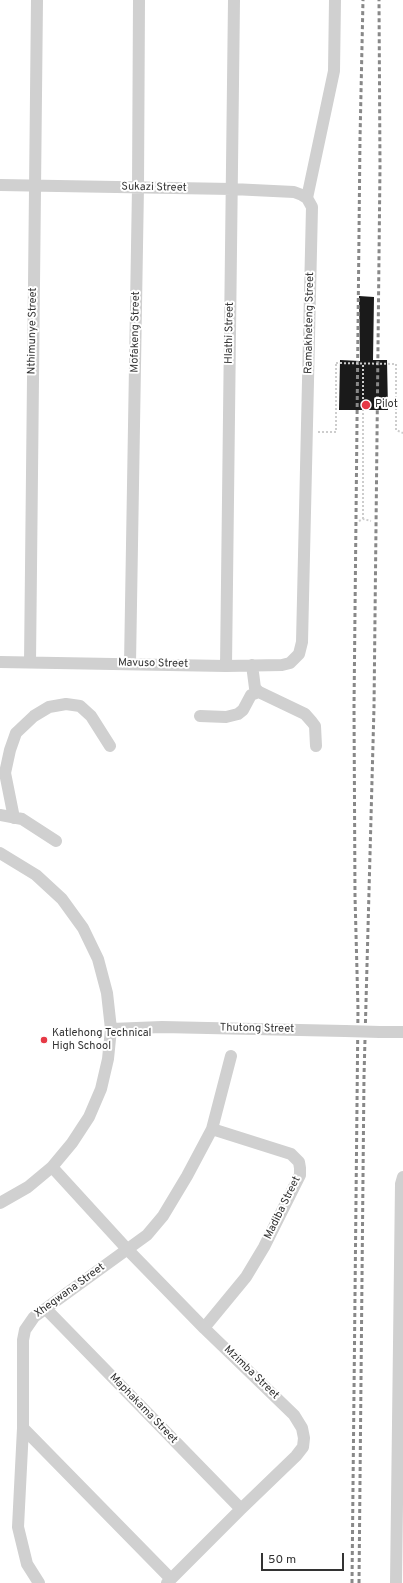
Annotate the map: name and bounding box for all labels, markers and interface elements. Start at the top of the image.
street label: Sukazi Street [121,181,187,195]
street label: Ramakheteng Street [303,272,317,374]
street label: Nthimunye Street [26,287,40,375]
street label: Mofakeng Street [129,291,143,373]
street label: Hlathi Street [223,302,237,364]
place label: Pilot [375,398,398,412]
marker: Pilot [360,399,372,411]
street label: Mavuso Street [118,657,188,671]
street label: Thutong Street [220,1022,294,1036]
place label: Katlehong Technical High School [52,1027,151,1053]
marker: Katlehong Technical High School [39,1035,49,1045]
street label: Madiba Street [262,1174,304,1242]
street label: Xhegwana Street [32,1261,108,1321]
street label: Mzimba Street [221,1343,281,1403]
street label: Maphakama Street [106,1371,180,1447]
scale bar [263,1545,346,1571]
text: 50 m [268,1552,296,1568]

